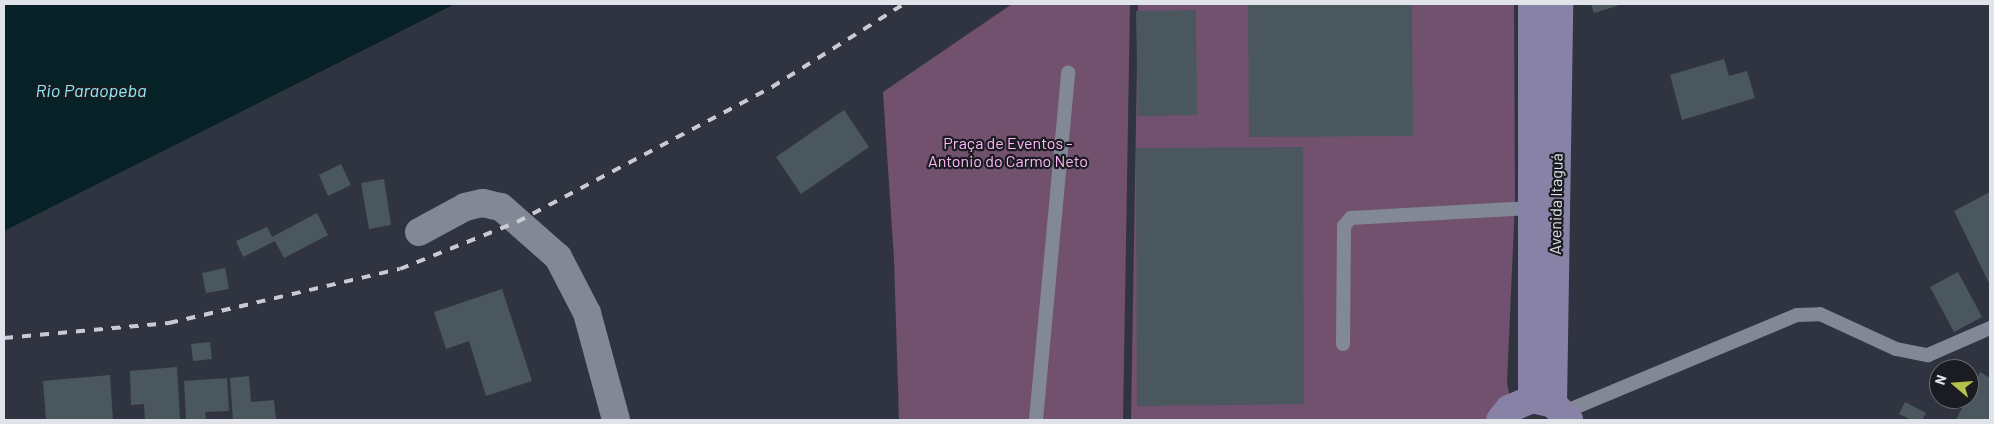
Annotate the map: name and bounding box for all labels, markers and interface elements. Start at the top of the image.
water label: Rio Paraopeba [36,79,146,101]
park label: Praça de Eventos - Antonio do Carmo Neto [928,133,1088,171]
street label: Avenida Itaguá [1546,153,1566,255]
north arrow [1929,359,1979,409]
text: N [1931,372,1950,387]

